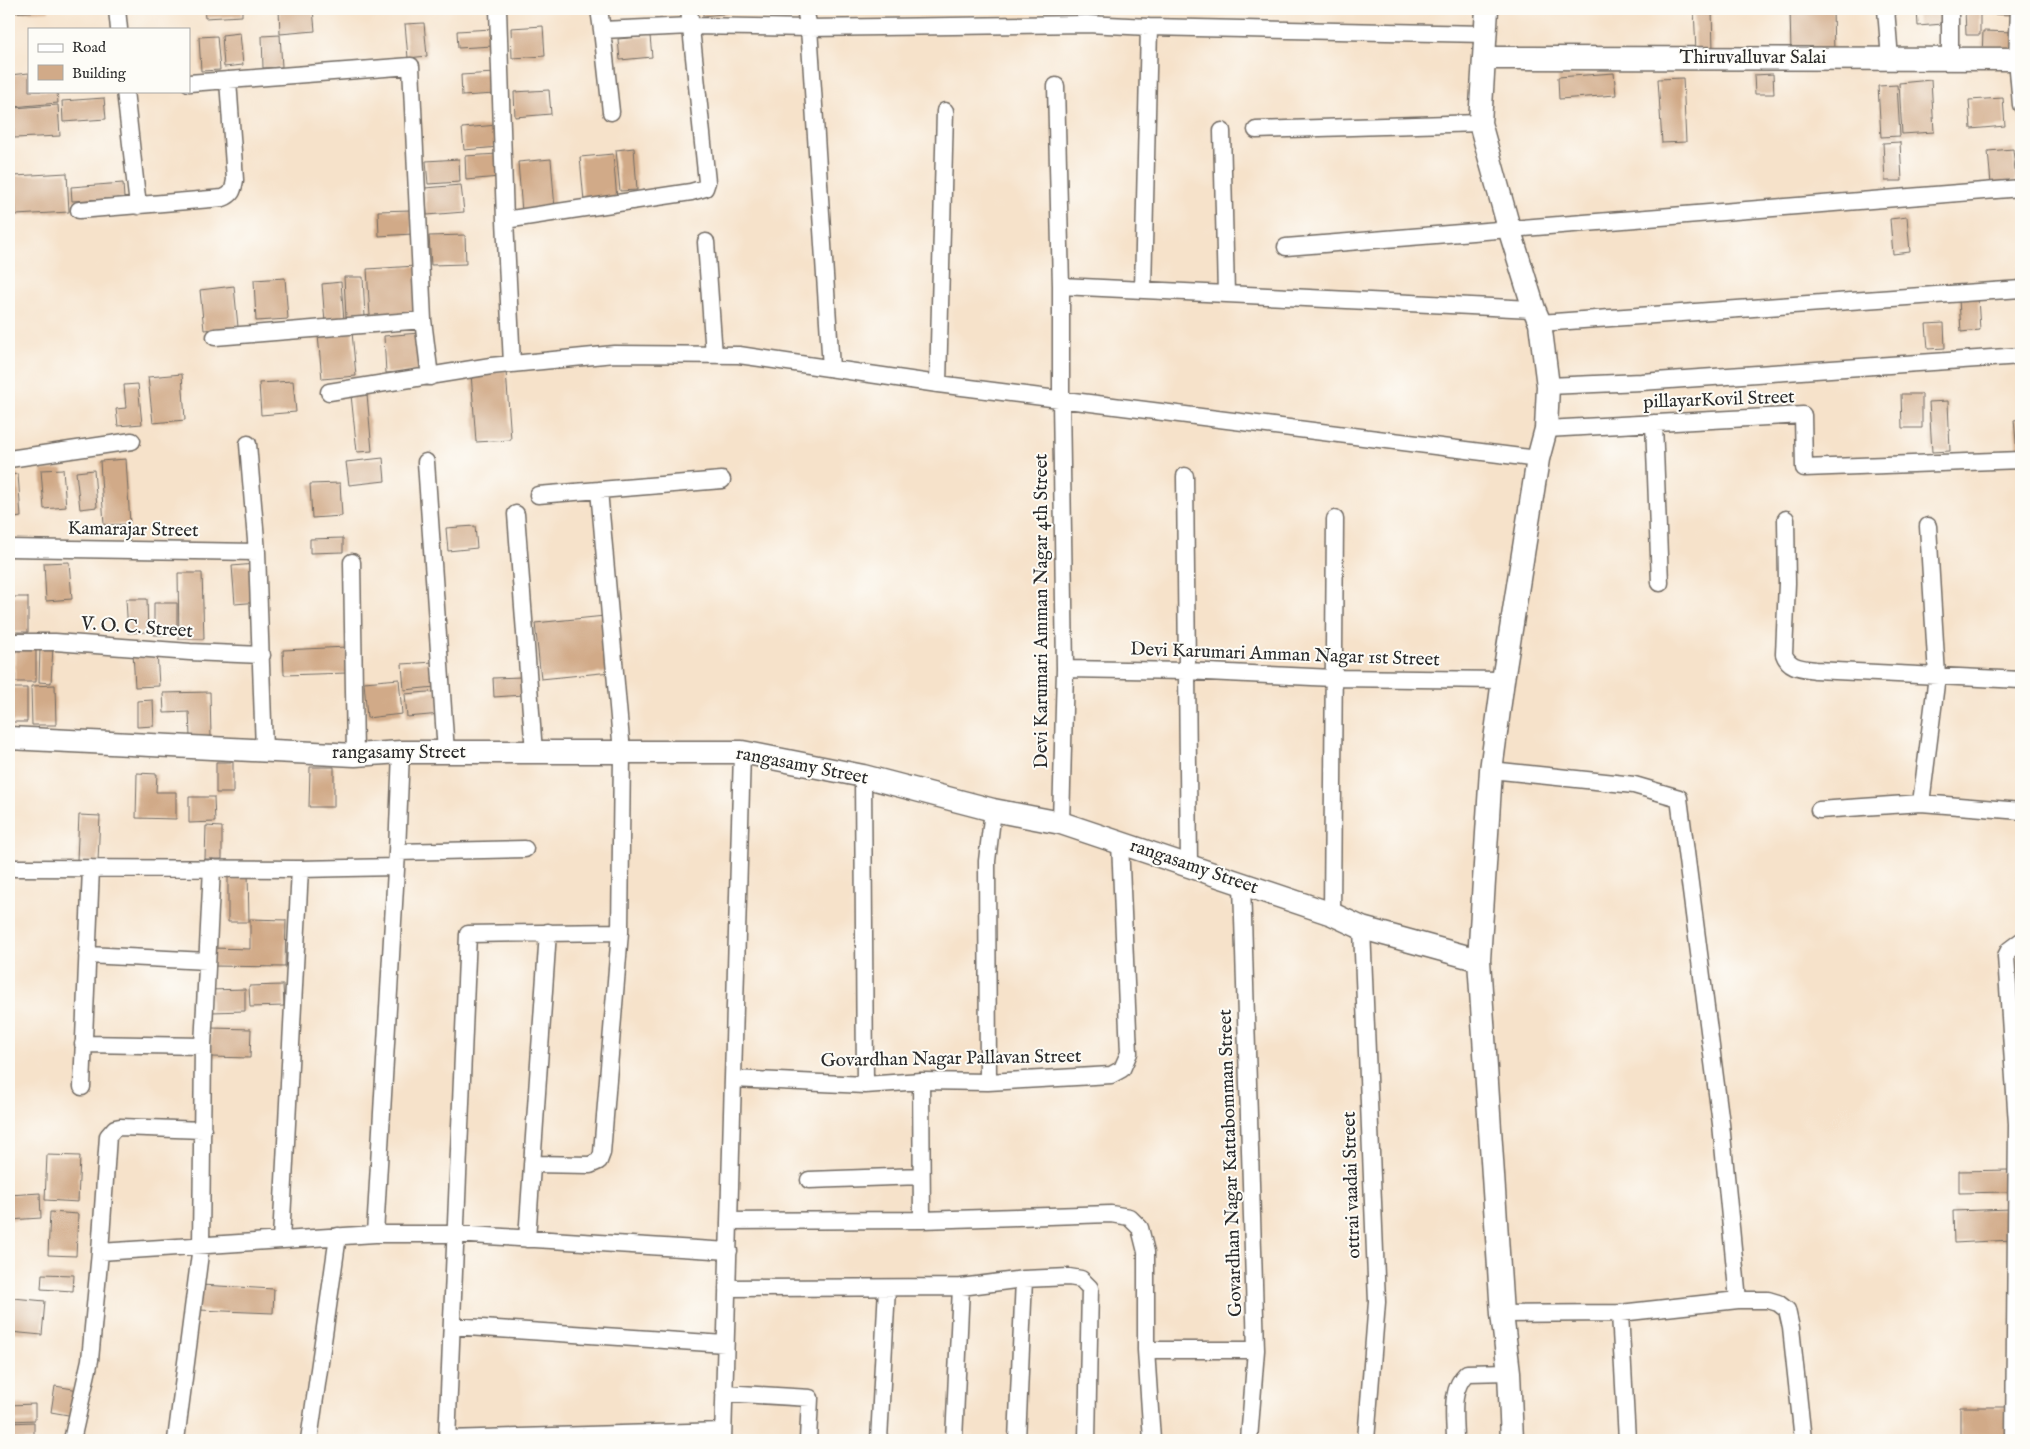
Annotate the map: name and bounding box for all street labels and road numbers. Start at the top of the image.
street label: Thiruvalluvar Salai [1680,46,1826,70]
street label: pillayarKovil Street [1643,385,1796,415]
street label: Devi Karumari Amman Nagar 4th Street [1030,453,1054,769]
street label: Kamarajar Street [67,517,199,543]
street label: V. O. C. Street [79,612,194,644]
street label: Devi Karumari Amman Nagar 1st Street [1130,638,1441,672]
street label: rangasamy Street [332,741,466,765]
street label: rangasamy Street [734,741,870,791]
street label: rangasamy Street [1127,834,1262,900]
street label: Govardhan Nagar Kattabomman Street [1214,1008,1248,1317]
street label: Govardhan Nagar Pallavan Street [820,1045,1082,1073]
street label: ottrai vaadai Street [1337,1111,1367,1259]

